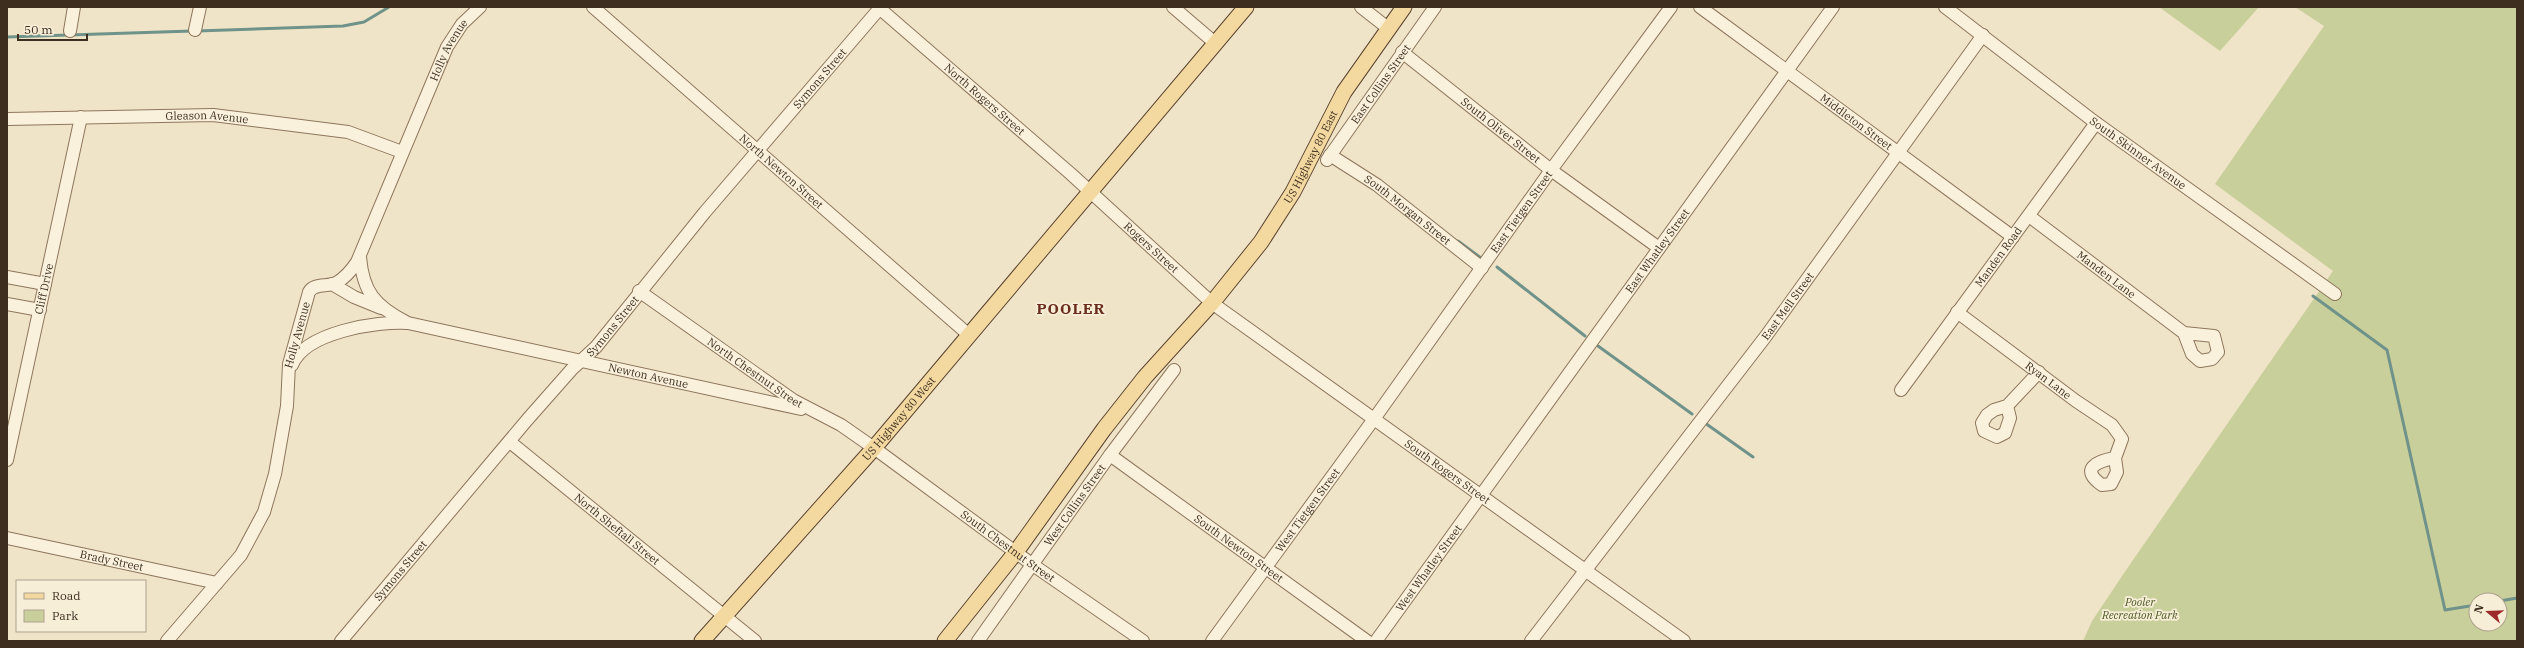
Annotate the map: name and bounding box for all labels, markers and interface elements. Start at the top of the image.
scale bar [18,16,87,42]
street label: Holly Avenue [427,16,470,83]
text: 50 m [24,22,53,37]
street label: East Collins Street [1348,41,1414,126]
street label: Symons Street [790,45,849,111]
street label: North Rogers Street [941,61,1028,138]
street label: Middleton Street [1817,91,1895,153]
street label: South Oliver Street [1458,94,1543,166]
street label: Gleason Avenue [165,108,249,126]
street label: US Highway 80 East [1281,108,1340,206]
street label: South Skinner Avenue [2087,114,2189,192]
street label: North Newton Street [737,131,826,212]
street label: East Tietgen Street [1487,168,1555,256]
street label: South Morgan Street [1362,172,1454,248]
street label: East Whatley Street [1622,206,1692,296]
street label: Rogers Street [1121,219,1182,276]
street label: Manden Road [1972,224,2025,290]
street label: Manden Lane [2074,248,2139,301]
street label: Cliff Drive [32,262,56,316]
street label: East Mell Street [1758,269,1817,343]
street label: Symons Street [583,293,642,360]
district label: POOLER [1036,299,1106,318]
street label: Holly Avenue [281,300,313,370]
street label: North Chestnut Street [705,335,805,411]
street label: Ryan Lane [2022,358,2074,402]
street label: Newton Avenue [607,360,690,391]
street label: US Highway 80 West [859,374,938,463]
street label: South Rogers Street [1402,436,1493,507]
street label: West Collins Street [1041,461,1109,548]
street label: West Tietgen Street [1272,465,1343,555]
street label: North Sheftall Street [572,490,663,568]
street label: South Chestnut Street [958,507,1058,585]
street label: South Newton Street [1192,511,1286,585]
street label: West Whatley Street [1393,522,1465,614]
street label: Symons Street [371,537,430,604]
street label: Brady Street [79,547,145,574]
legend [16,580,146,632]
text: Road [52,588,81,603]
north arrow [2468,592,2508,632]
park label: Pooler Recreation Park [2101,595,2178,622]
text: N [2471,602,2487,615]
text: Park [52,608,78,623]

